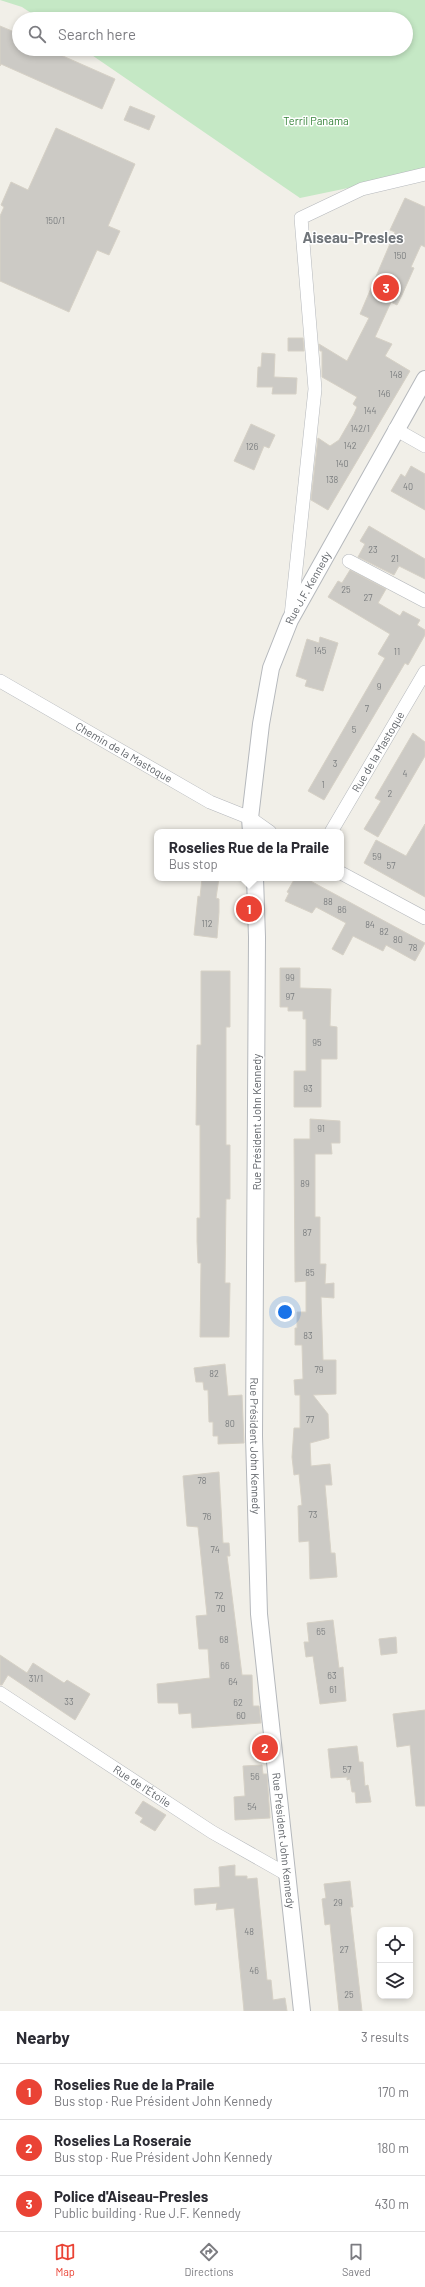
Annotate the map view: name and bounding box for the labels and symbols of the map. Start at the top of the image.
park label: Terril Panama [283,114,349,127]
house number: 150/1 [45,215,65,226]
district label: Aiseau-Presles [302,228,404,246]
house number: 150 [394,250,406,261]
pin: 3 [373,273,399,303]
house number: 148 [390,369,403,380]
house number: 146 [378,388,391,399]
house number: 144 [363,405,377,416]
house number: 142/1 [350,423,370,434]
house number: 142 [344,440,357,451]
house number: 126 [246,441,259,452]
house number: 140 [335,458,349,469]
house number: 138 [326,474,339,485]
house number: 40 [403,481,413,492]
house number: 23 [368,544,378,555]
street label: Rue J.F. Kennedy [282,549,333,626]
house number: 21 [391,553,399,564]
house number: 25 [341,584,351,595]
house number: 27 [363,592,373,603]
house number: 145 [314,645,327,656]
house number: 11 [394,646,400,657]
house number: 9 [377,681,382,692]
house number: 7 [365,703,370,714]
street label: Rue de la Mastoque [349,709,407,794]
street label: Chemin de la Mastoque [74,719,175,785]
house number: 5 [352,724,357,735]
house number: 3 [333,758,338,769]
house number: 4 [403,768,408,779]
house number: 1 [321,779,325,790]
house number: 2 [388,788,393,799]
house number: 59 [372,851,382,862]
house number: 57 [387,860,396,871]
pin: 1 [236,894,262,924]
house number: 88 [323,896,333,907]
house number: 86 [337,904,347,915]
house number: 112 [201,918,213,929]
house number: 84 [365,919,375,930]
house number: 82 [379,926,389,937]
house number: 80 [393,934,403,945]
house number: 78 [409,942,418,953]
house number: 99 [285,972,295,983]
house number: 97 [286,991,295,1002]
house number: 95 [312,1037,322,1048]
street label: Rue Président John Kennedy [250,1054,263,1190]
house number: 93 [303,1083,313,1094]
house number: 91 [317,1123,325,1134]
house number: 89 [300,1178,310,1189]
house number: 87 [303,1227,312,1238]
house number: 85 [305,1267,315,1278]
your location [275,1302,295,1322]
house number: 83 [303,1330,313,1341]
house number: 79 [315,1364,324,1375]
house number: 82 [209,1368,219,1379]
street label: Rue Président John Kennedy [248,1378,263,1514]
house number: 77 [306,1414,315,1425]
house number: 80 [225,1418,235,1429]
house number: 78 [198,1475,207,1486]
house number: 73 [309,1509,318,1520]
house number: 76 [203,1511,212,1522]
house number: 74 [210,1544,220,1555]
house number: 72 [214,1590,224,1601]
house number: 70 [216,1603,226,1614]
house number: 65 [316,1626,326,1637]
house number: 68 [219,1634,229,1645]
house number: 66 [220,1660,230,1671]
house number: 63 [327,1670,337,1681]
house number: 31/1 [29,1673,43,1684]
house number: 64 [228,1676,238,1687]
house number: 61 [329,1684,337,1695]
house number: 33 [64,1696,74,1707]
house number: 62 [233,1697,243,1708]
house number: 60 [236,1710,246,1721]
pin: 2 [252,1733,278,1763]
street label: Rue de l'Étoile [111,1762,174,1810]
house number: 57 [343,1764,352,1775]
house number: 56 [250,1771,260,1782]
street label: Rue Président John Kennedy [270,1772,298,1909]
house number: 54 [247,1801,257,1812]
house number: 29 [333,1897,343,1908]
house number: 48 [244,1926,254,1937]
house number: 27 [339,1944,349,1955]
house number: 46 [249,1965,259,1976]
house number: 25 [344,1989,354,2000]

